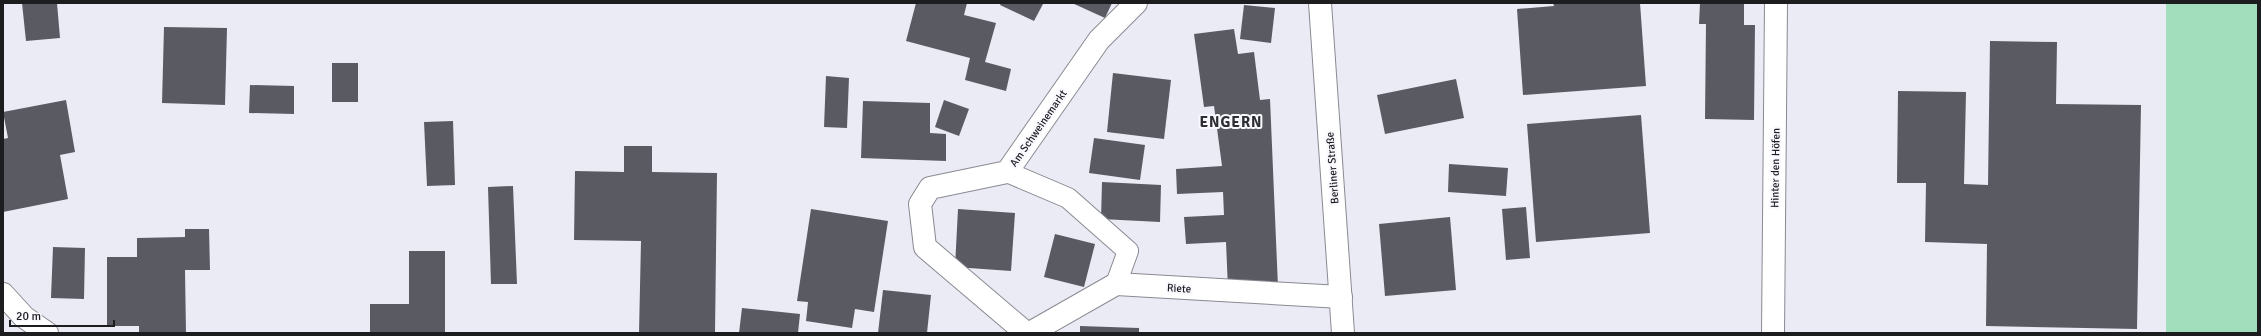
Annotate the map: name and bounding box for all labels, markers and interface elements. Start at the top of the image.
street label: Am Schweinemarkt [1007,87,1070,169]
district label: ENGERN [1199,113,1263,131]
street label: Hinter den Höfen [1768,128,1783,208]
street label: Berliner Straße [1323,131,1342,204]
street label: Riete [1166,281,1191,296]
scale bar [10,302,114,328]
text: 20 m [16,309,41,324]

